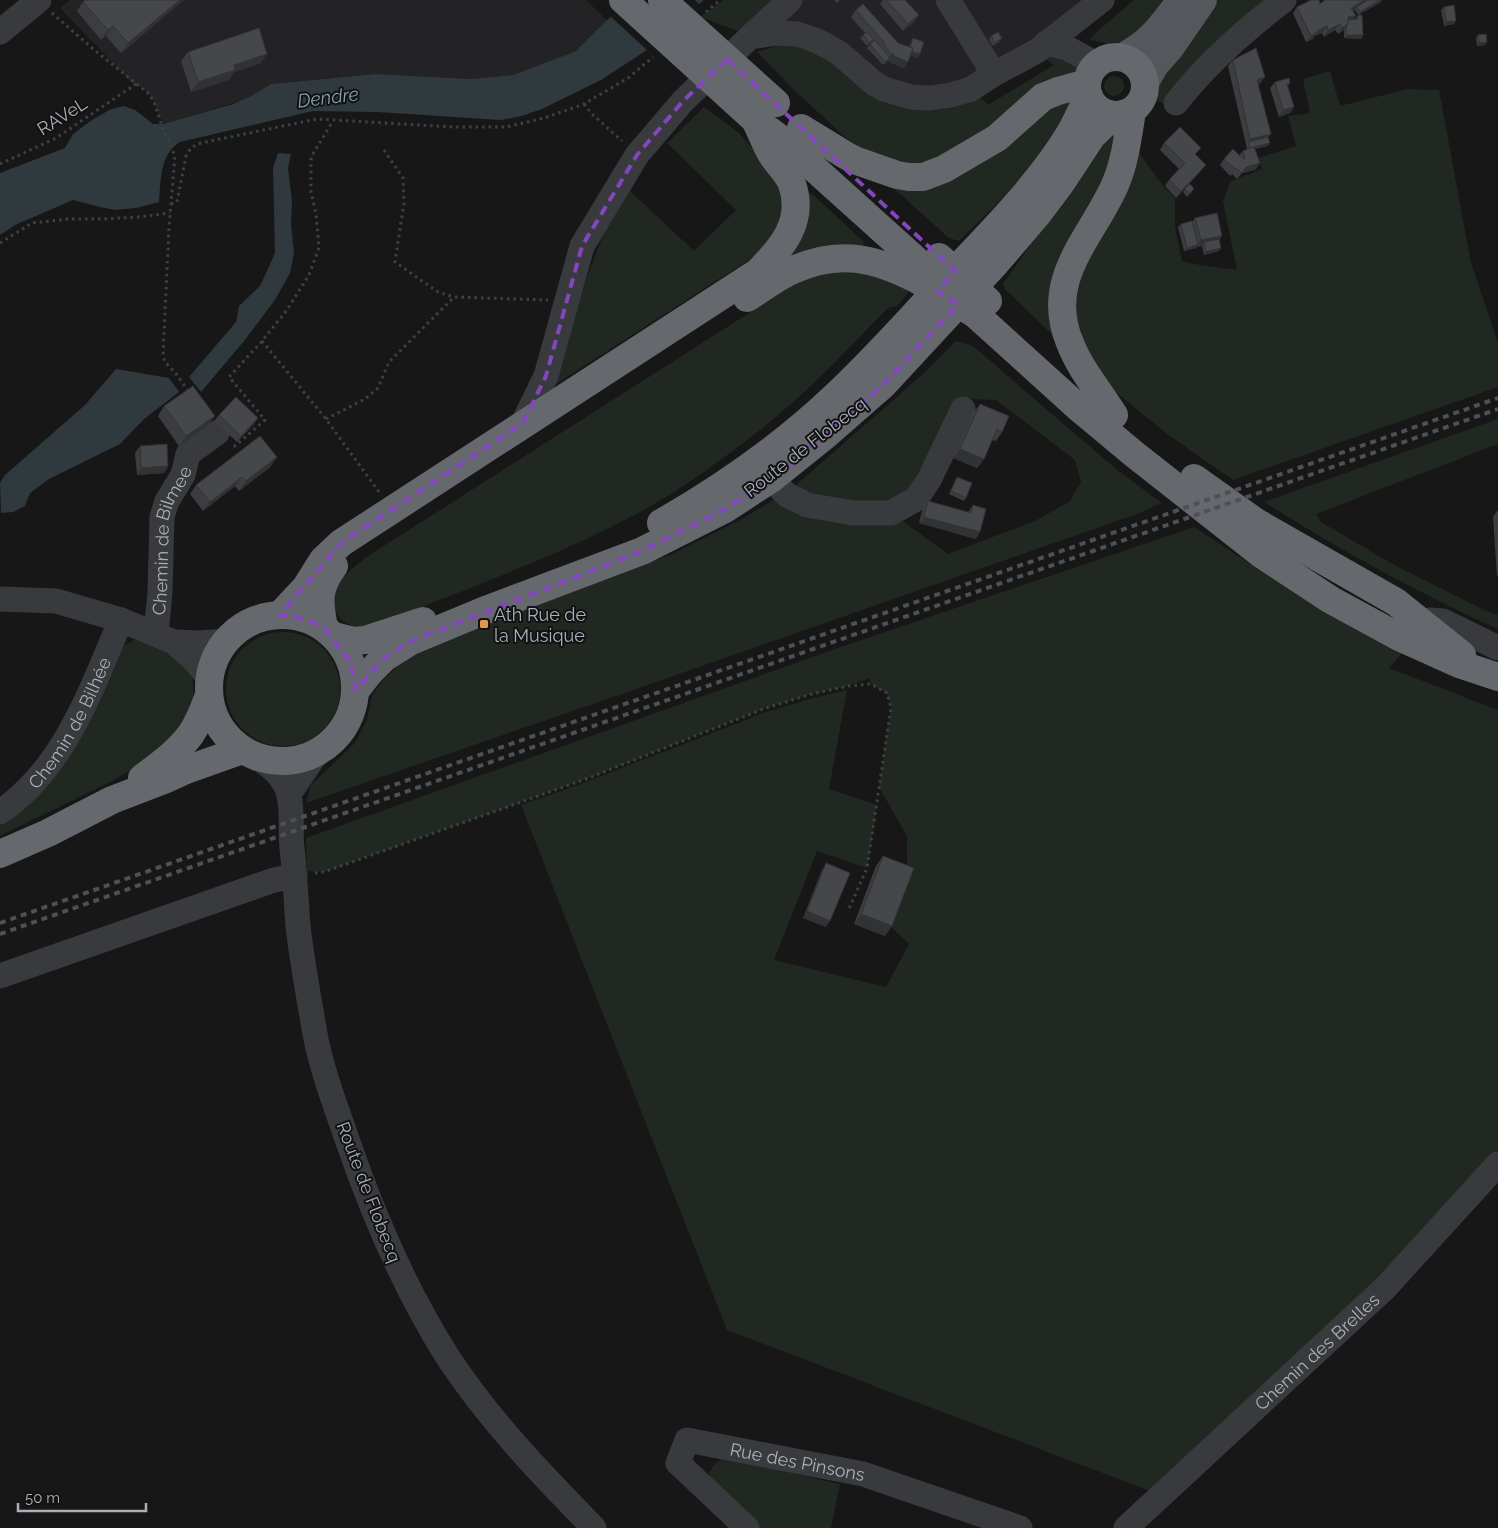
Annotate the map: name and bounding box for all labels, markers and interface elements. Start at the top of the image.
water label: Dendre [296,82,360,112]
street label: RAVeL [33,92,91,139]
street label: Route de Flobecq [740,393,870,501]
street label: Chemin de Bilmee [147,464,195,616]
place label: Ath Rue de la Musique [494,604,587,646]
marker: Ath Rue de la Musique [478,618,490,630]
street label: Chemin de Bilhée [24,654,115,793]
street label: Route de Flobecq [332,1119,406,1265]
street label: Chemin des Brelles [1250,1288,1383,1414]
street label: Rue des Pinsons [728,1438,867,1485]
scale bar [18,1480,145,1512]
text: 50 m [25,1489,60,1507]

